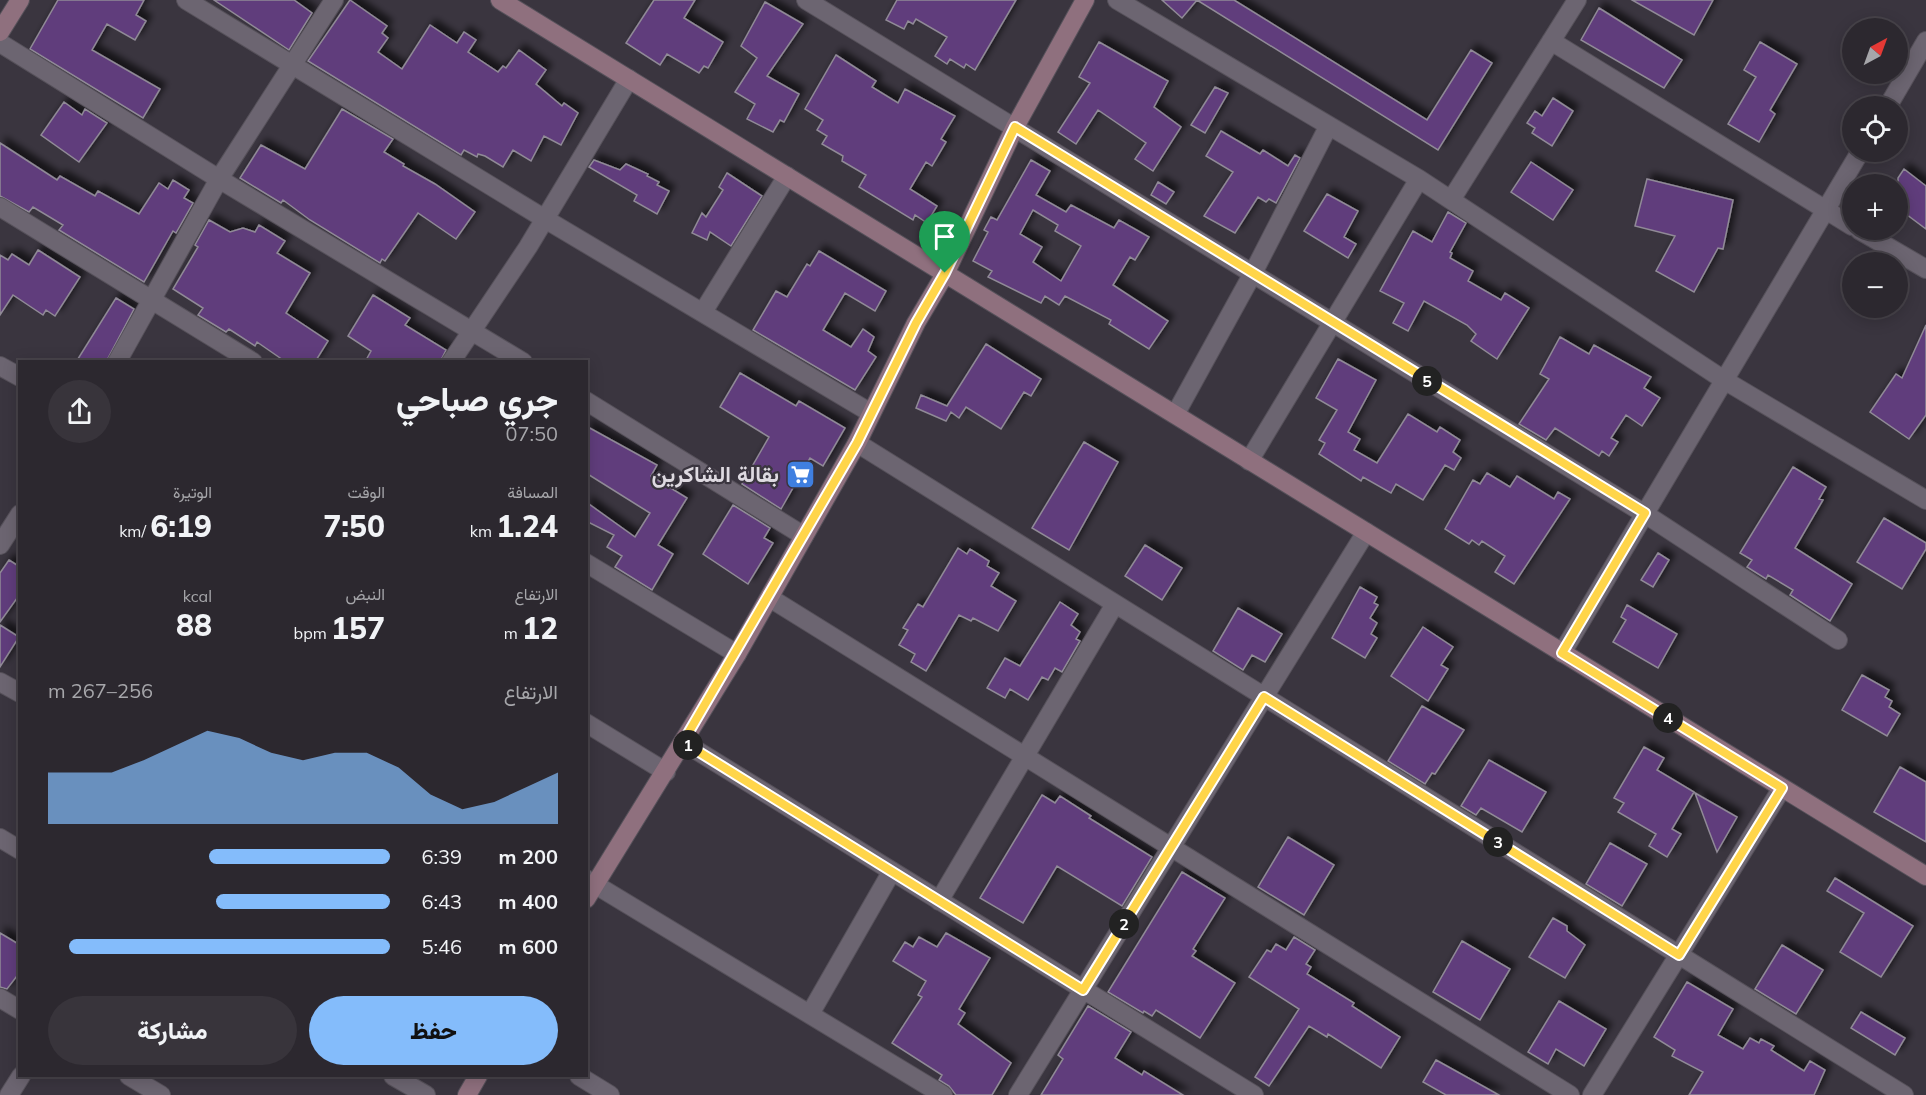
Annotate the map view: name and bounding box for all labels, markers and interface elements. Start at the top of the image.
north arrow [1842,18,1908,84]
map controls [1842,18,1908,318]
button: locate [1842,96,1908,162]
button: + [1842,174,1908,240]
pin [919,211,970,273]
icon: arrive [928,220,961,253]
button: − [1842,252,1908,318]
pin: 5 [1412,366,1442,396]
text: 5 [1422,371,1432,391]
text: جري صباحي [396,378,558,419]
button: share [48,380,111,443]
text: 07:50 [505,421,558,446]
supermarket icon: بقالة الشاكرين [784,458,816,490]
place label: بقالة الشاكرين [651,460,779,488]
text: الوتيرة [173,482,212,502]
text: الوقت [347,482,385,502]
text: المسافة [507,482,558,502]
text: 6:19 [150,507,212,545]
text: 7:50 [323,507,385,545]
text: 1.24 [496,507,558,545]
text: /km [119,521,150,541]
text: km [470,521,496,541]
text: النبض [345,584,385,604]
text: الارتفاع [515,584,558,604]
text: kcal [183,586,212,606]
text: 88 [176,606,212,644]
text: 157 [331,609,385,647]
text: 12 [522,609,558,647]
text: bpm [294,623,331,643]
text: m [504,623,522,643]
text: 256–267 m [48,678,153,703]
text: الارتفاع [504,679,558,704]
pin: 4 [1653,703,1683,733]
text: 4 [1663,708,1673,728]
pin: 1 [673,730,703,760]
text: 1 [683,735,693,755]
pin: 3 [1483,827,1513,857]
text: 3 [1493,832,1503,852]
text: 6:39 [421,844,462,869]
text: 200 m [499,844,558,869]
text: 6:43 [421,889,462,914]
text: 400 m [499,889,558,914]
pin: 2 [1109,909,1139,939]
text: 2 [1119,914,1129,934]
text: 5:46 [421,934,462,959]
text: 600 m [499,934,558,959]
button: مشاركة [48,996,297,1065]
button: حفظ [309,996,558,1065]

